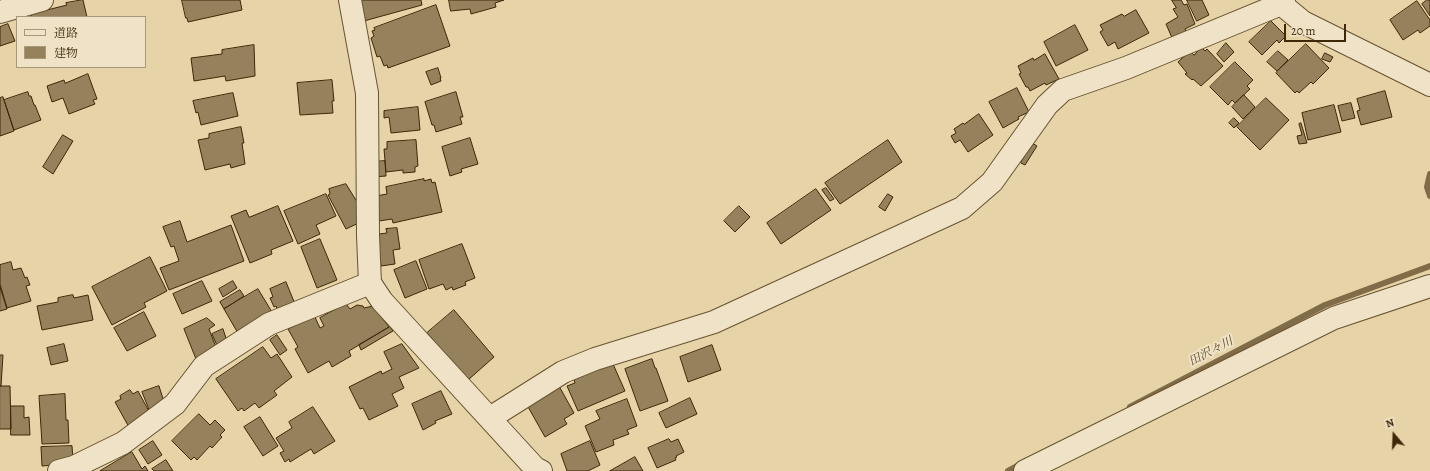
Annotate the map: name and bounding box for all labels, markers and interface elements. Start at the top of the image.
legend [16,16,146,68]
scale bar [1286,16,1348,42]
text: 20 m [1291,23,1315,39]
text: 道路 [54,25,78,41]
text: 建物 [54,45,78,61]
water label: 田沢々川 [1186,334,1236,370]
north arrow [1374,415,1414,455]
text: N [1384,415,1396,432]

